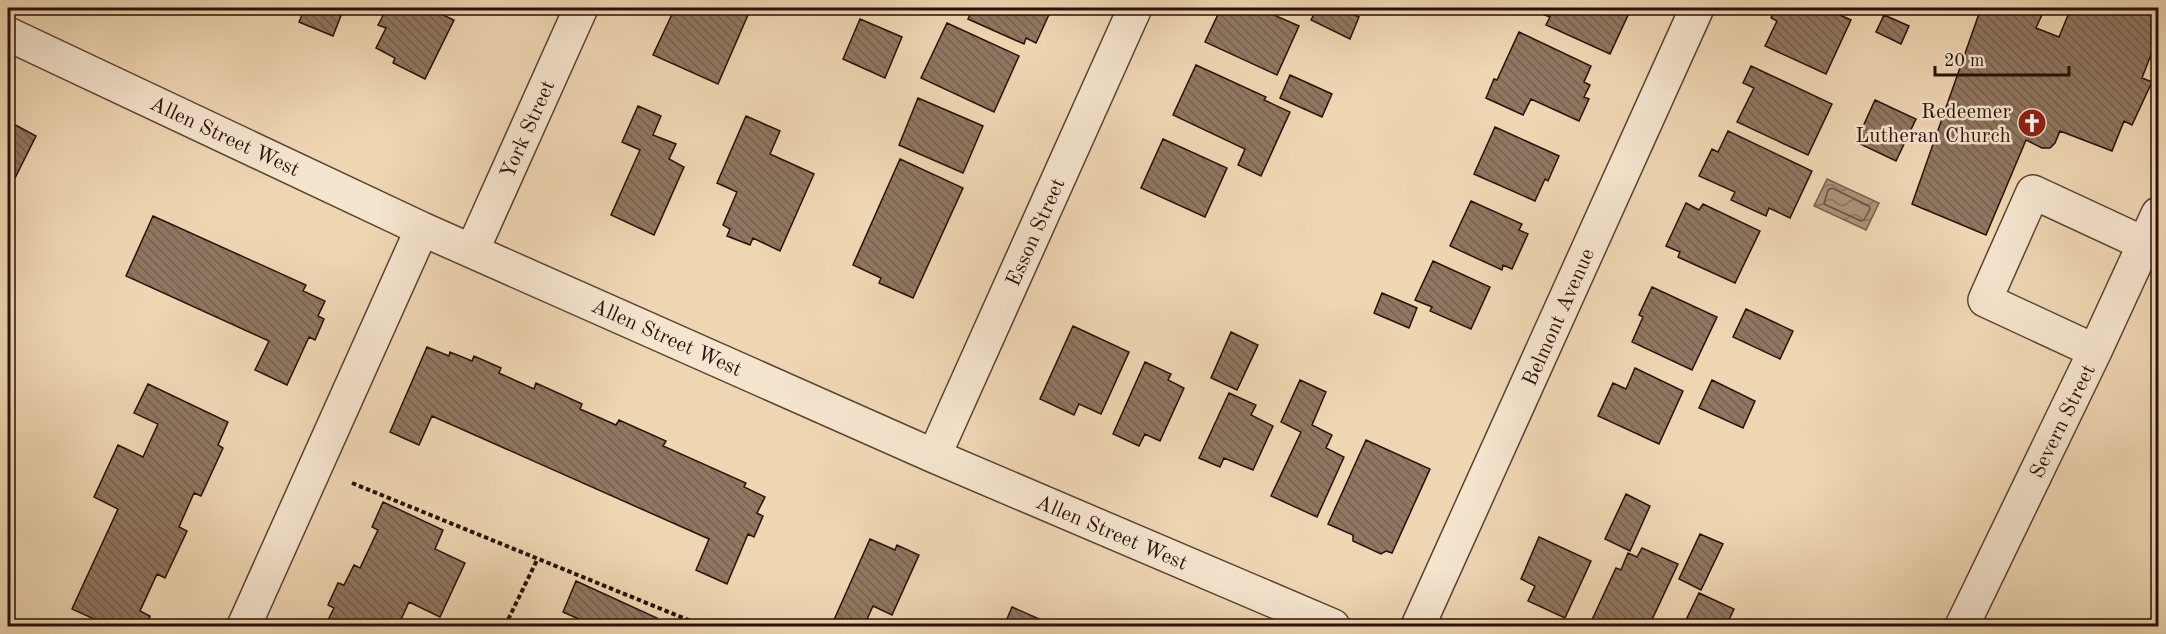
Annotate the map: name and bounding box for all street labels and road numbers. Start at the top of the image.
street label: York Street [497,77,559,182]
street label: Allen Street West [146,94,302,181]
street label: Esson Street [1003,175,1070,290]
street label: Belmont Avenue [1520,246,1599,390]
street label: Allen Street West [588,296,745,381]
street label: Severn Street [2027,361,2100,482]
street label: Allen Street West [1033,492,1190,575]

